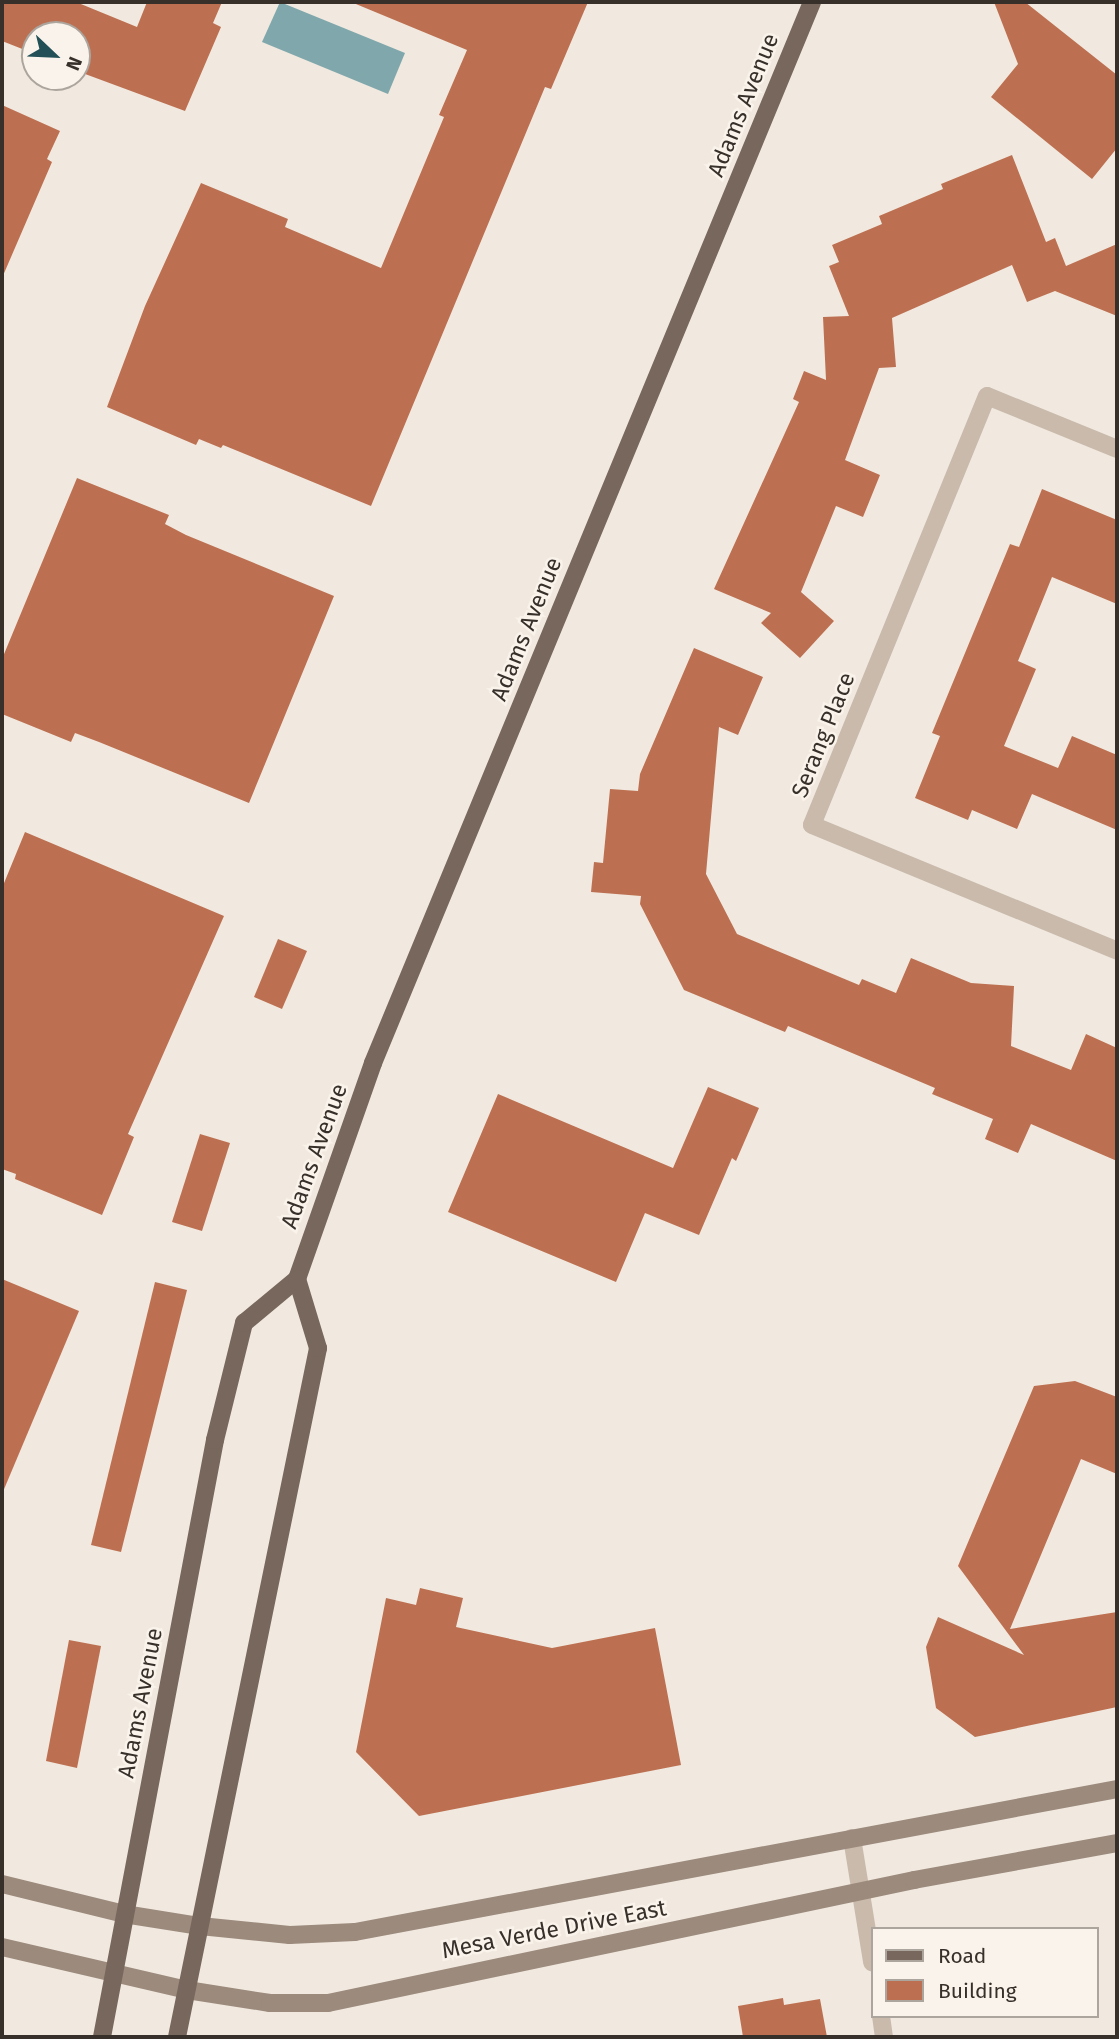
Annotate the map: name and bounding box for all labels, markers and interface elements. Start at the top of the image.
north arrow [21,21,91,91]
street label: Adams Avenue [702,29,784,181]
text: N [61,53,87,74]
street label: Adams Avenue [485,553,567,705]
street label: Serang Place [785,668,861,802]
street label: Adams Avenue [275,1080,353,1232]
street label: Adams Avenue [112,1626,168,1780]
street label: Mesa Verde Drive East [439,1894,669,1964]
legend [870,1927,1098,2018]
text: Road [938,1943,986,1969]
text: Building [938,1978,1017,2004]

